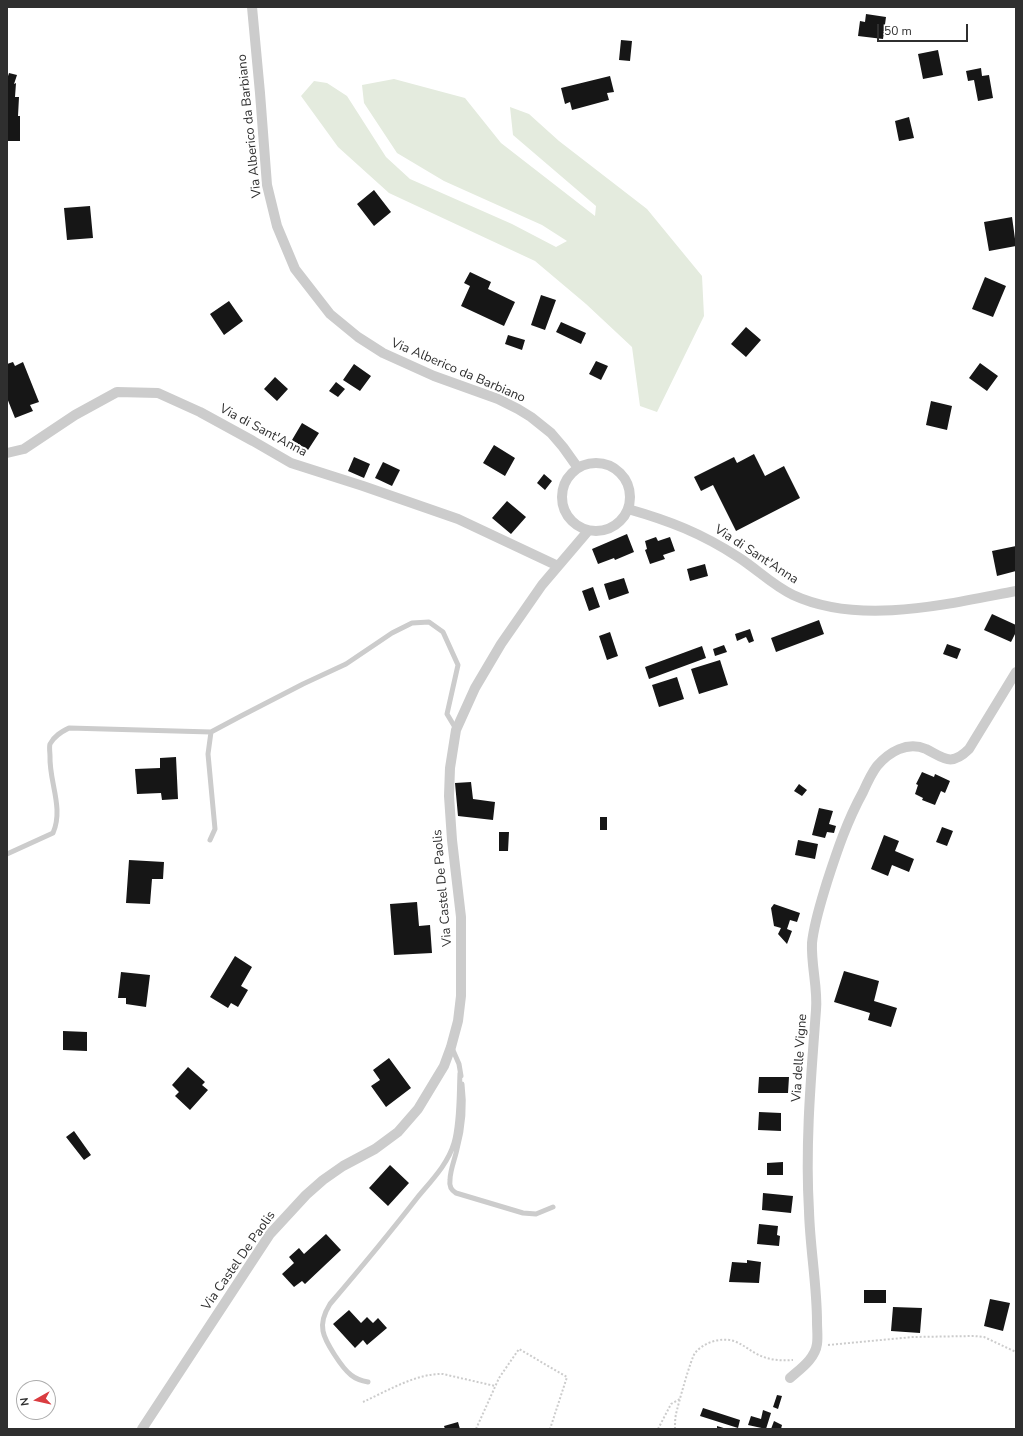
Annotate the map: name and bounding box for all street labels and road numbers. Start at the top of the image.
street label: Via Alberico da Barbiano [235,53,265,199]
street label: Via Alberico da Barbiano [388,336,528,406]
street label: Via di Sant'Anna [217,401,309,461]
street label: Via di Sant'Anna [711,522,801,588]
street label: Via Castel De Paolis [430,829,456,947]
street label: Via delle Vigne [789,1013,811,1103]
street label: Via Castel De Paolis [199,1208,279,1314]

